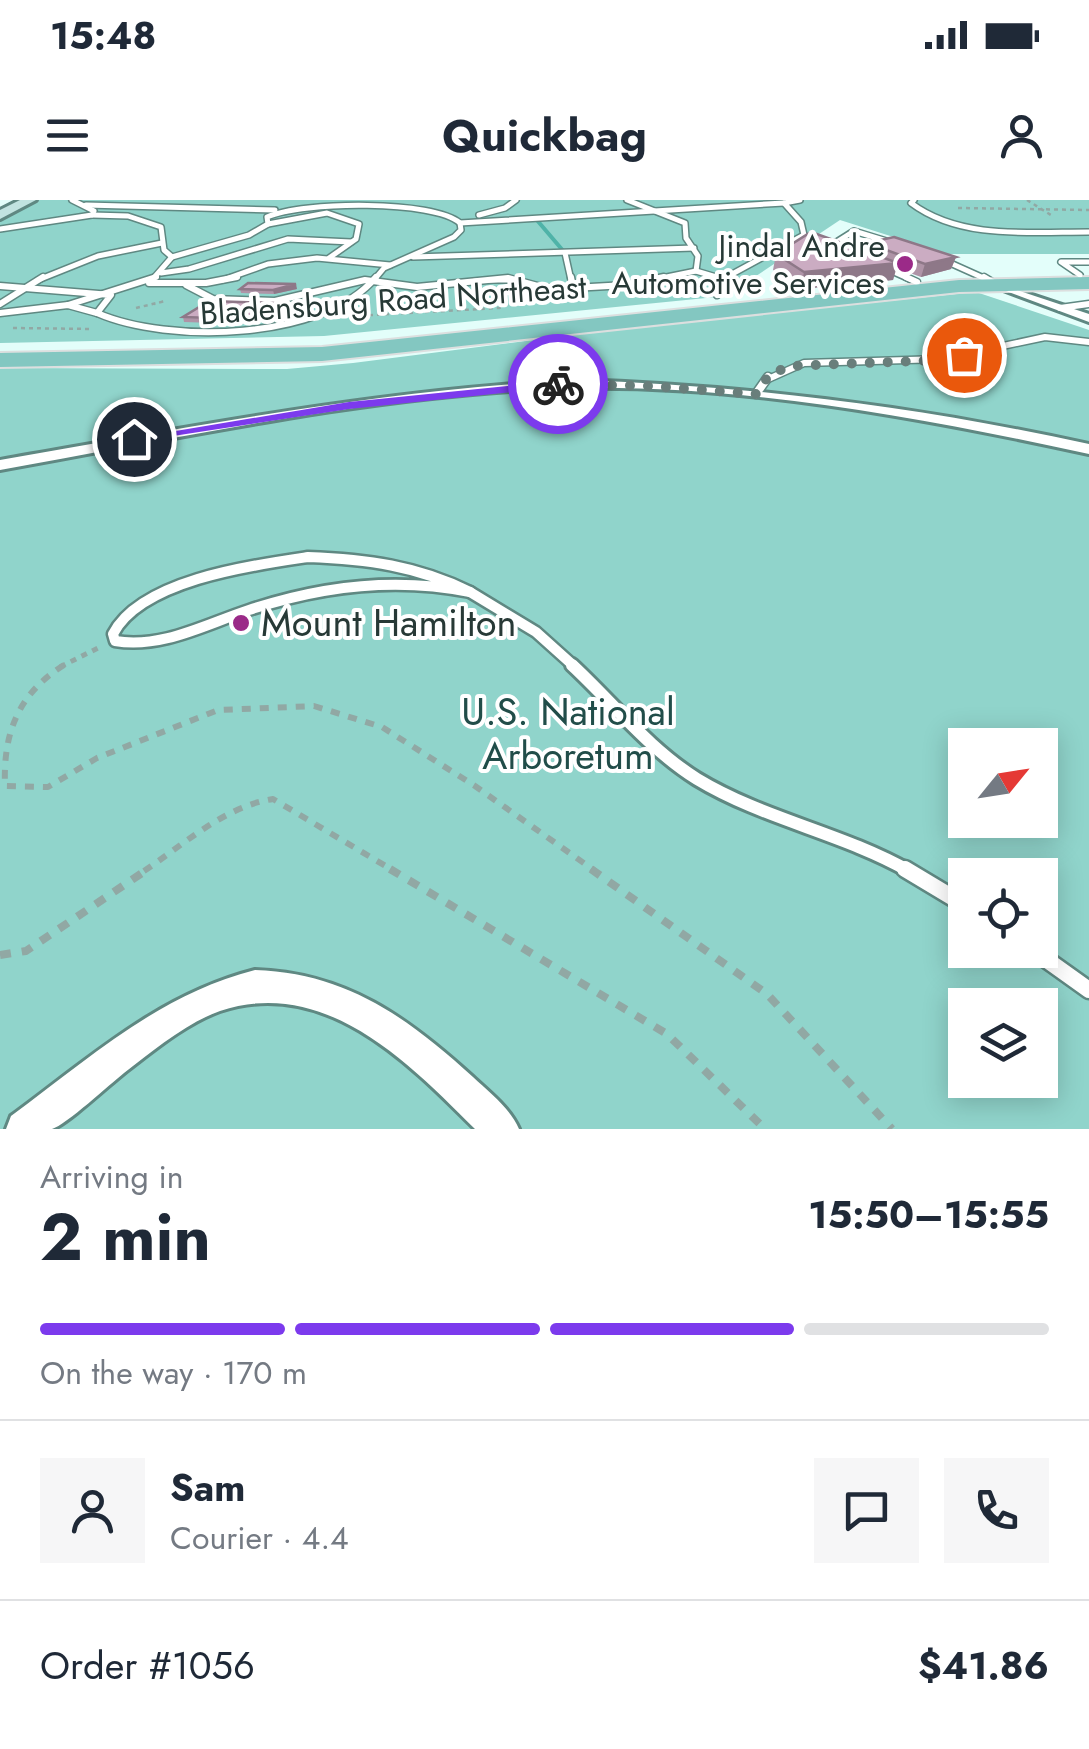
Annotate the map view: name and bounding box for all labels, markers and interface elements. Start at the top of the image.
text: 15:48 [50,8,156,63]
text: Quickbag [442,103,647,168]
icon: menu [40,108,95,163]
icon: person [994,108,1049,163]
place label: Jindal Andre Automotive Services [611,223,885,306]
marker: Jindal Andre Automotive Services [894,253,916,275]
street label: Bladensburg Road Northeast [198,264,588,336]
pin [922,313,1007,398]
icon: bag [937,328,992,383]
courier [508,334,608,434]
icon: bike [531,357,586,412]
pin [92,397,177,482]
icon: home [107,412,162,467]
place label: Mount Hamilton [261,595,516,650]
marker: Mount Hamilton [230,612,252,634]
park label: U.S. National Arboretum [461,684,675,783]
north arrow [948,728,1058,838]
map controls [948,728,1058,1098]
button: locate [948,858,1058,968]
button: layers [948,988,1058,1098]
text: Arriving in [40,1154,184,1200]
text: 15:50–15:55 [808,1187,1049,1242]
text: 2 min [40,1190,211,1284]
text: On the way · 170 m [40,1350,307,1396]
button: person [40,1458,145,1563]
button: chat [814,1458,919,1563]
button: phone [944,1458,1049,1563]
text: Sam [170,1460,245,1515]
text: Courier · 4.4 [170,1515,349,1561]
text: Order #1056 [40,1638,255,1693]
text: $41.86 [918,1638,1049,1693]

